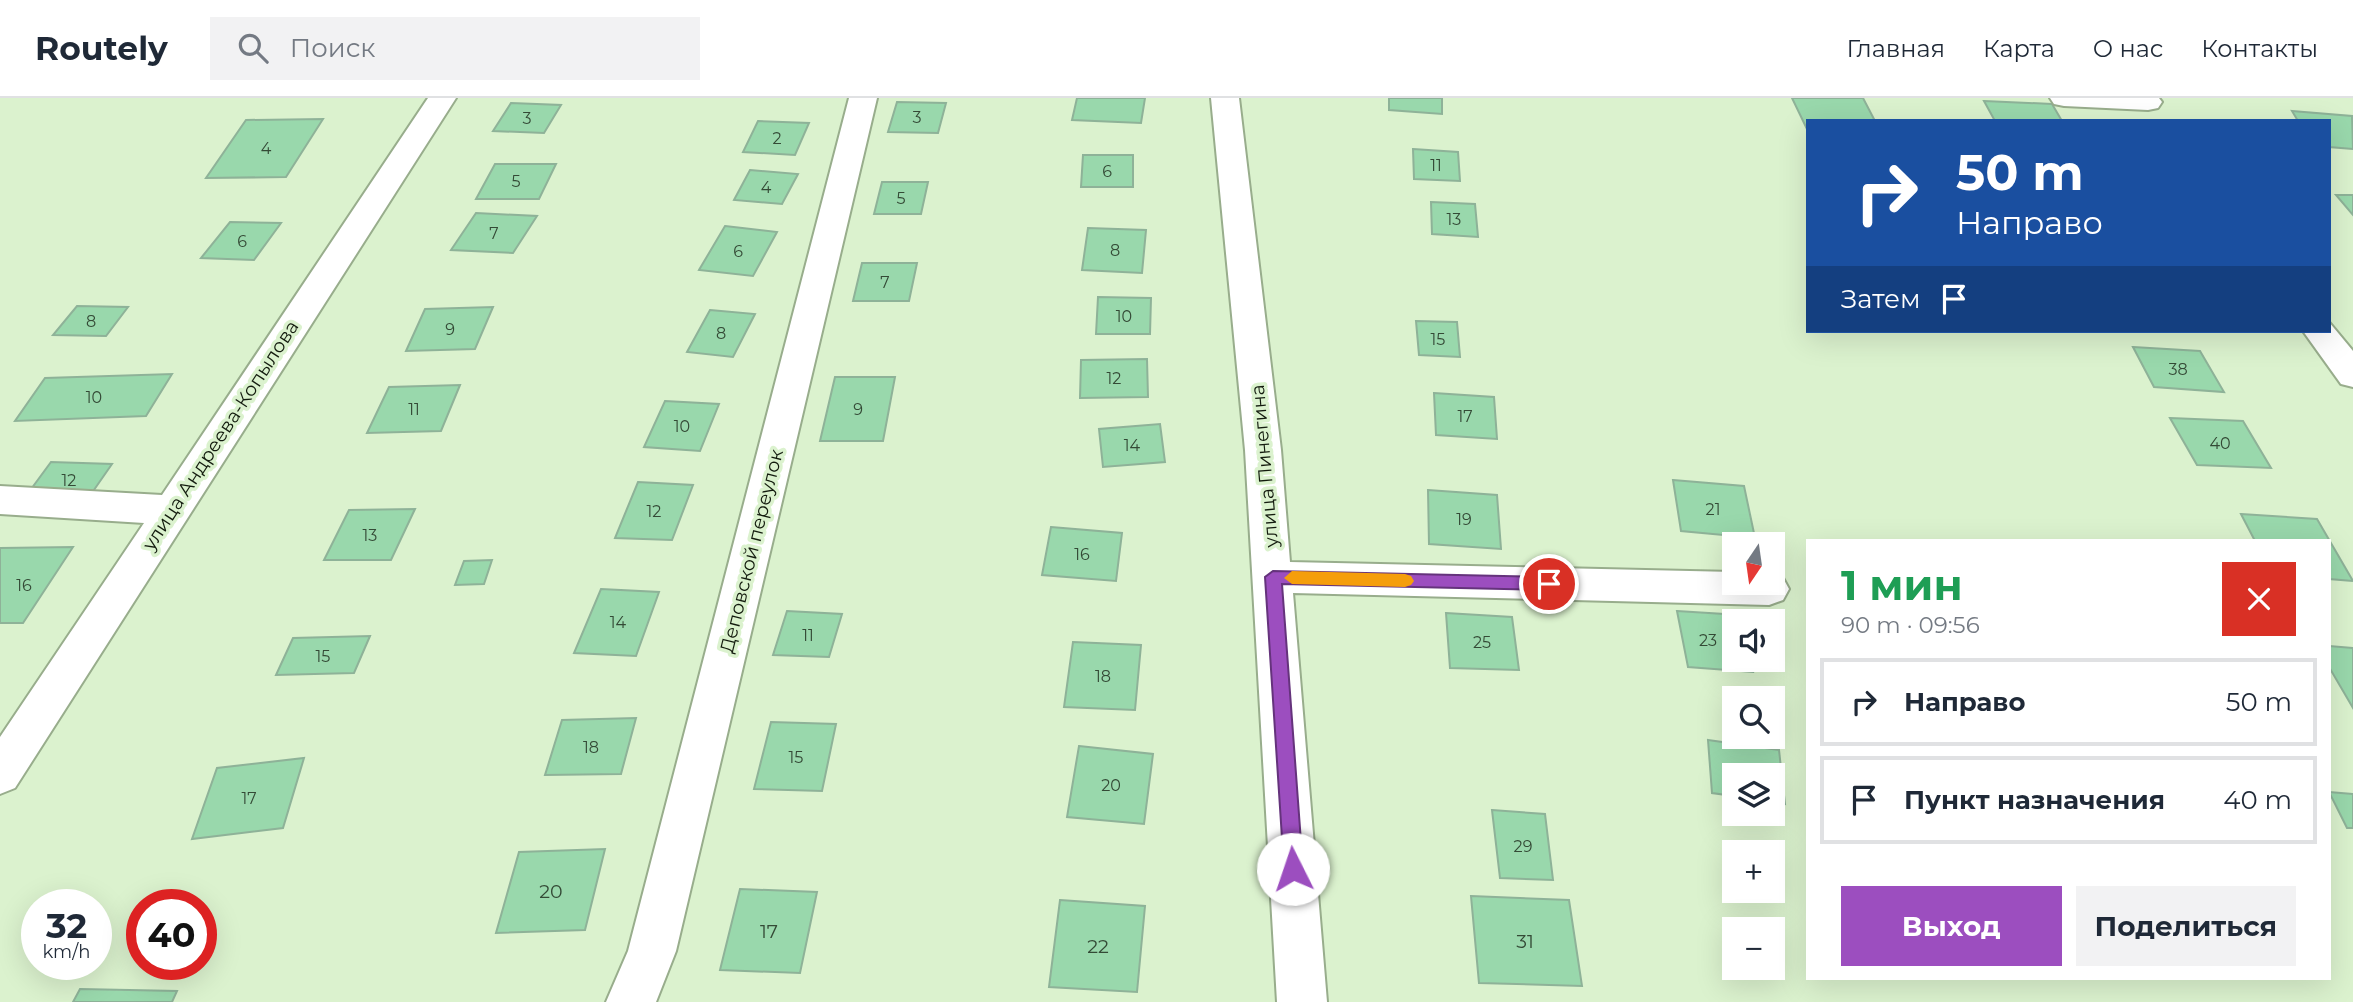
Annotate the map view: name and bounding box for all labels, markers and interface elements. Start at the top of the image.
search box [210,17,700,80]
text: Routely [35,28,168,68]
icon: search [234,29,272,67]
text: Поиск [290,32,375,64]
text: Главная [1847,34,1945,63]
text: Карта [1983,34,2055,63]
text: О нас [2093,34,2163,63]
text: Контакты [2201,34,2318,63]
house number: 3 [912,108,922,127]
house number: 3 [522,109,532,128]
house number: 2 [772,129,782,148]
house number: 4 [261,139,272,158]
text: 50 m [1956,143,2084,202]
icon: right [1841,147,1932,238]
house number: 11 [1430,156,1442,175]
house number: 6 [1102,162,1112,181]
house number: 5 [511,172,521,191]
house number: 4 [761,178,772,197]
house number: 5 [896,189,906,208]
text: Направо [1956,203,2103,242]
house number: 13 [1447,210,1461,229]
house number: 7 [489,224,499,243]
house number: 6 [237,232,247,251]
house number: 8 [1110,241,1120,260]
house number: 6 [733,242,743,261]
house number: 7 [880,273,890,292]
icon: arrive [1935,280,1973,318]
text: Затем [1841,283,1921,315]
house number: 10 [1116,307,1132,326]
house number: 8 [86,312,96,331]
street label: улица Андреева-Копылова [137,316,303,555]
house number: 9 [445,320,455,339]
house number: 8 [716,324,726,343]
house number: 15 [1431,330,1445,349]
house number: 38 [2168,360,2188,379]
house number: 12 [1107,369,1121,388]
street label: улица Пинегина [1246,383,1283,549]
house number: 10 [86,388,102,407]
house number: 11 [408,400,420,419]
house number: 9 [853,400,863,419]
house number: 17 [1457,407,1473,426]
house number: 10 [674,417,690,436]
house number: 40 [2209,434,2231,453]
house number: 14 [1124,436,1141,455]
street label: Деповской переулок [715,447,788,655]
house number: 12 [62,471,76,490]
house number: 21 [1706,500,1720,519]
house number: 12 [647,502,661,521]
house number: 19 [1456,510,1472,529]
house number: 13 [363,526,377,545]
north arrow [1722,532,1785,595]
map controls [1722,532,1785,980]
house number: 16 [1074,545,1090,564]
pin [1519,554,1579,614]
text: 1 мин [1841,559,1963,611]
button: close [2222,562,2296,636]
icon: arrive [1530,565,1568,603]
house number: 16 [16,576,32,595]
button: sound [1722,609,1785,672]
text: 90 m · 09:56 [1841,611,1980,639]
house number: 14 [610,613,627,632]
house number: 11 [802,626,814,645]
house number: 23 [1699,631,1717,650]
house number: 25 [1473,633,1491,652]
house number: 15 [316,647,330,666]
house number: 18 [1095,667,1111,686]
icon: right [1845,683,1883,721]
button: search [1722,686,1785,749]
text: Направо [1904,686,2025,718]
text: 50 m [2226,686,2292,718]
house number: 18 [583,738,599,757]
house number: 15 [789,748,803,767]
button: layers [1722,763,1785,826]
house number: 20 [1101,776,1121,795]
icon: arrive [1845,781,1883,819]
text: Пункт назначения [1904,784,2165,816]
text: 40 m [2223,784,2292,816]
house number: 17 [241,789,257,808]
position arrow [1256,832,1330,906]
house number: 29 [1514,837,1532,856]
button: + [1722,840,1785,903]
house number: 20 [539,880,563,903]
button: Выход [1841,886,2062,966]
button: Поделиться [2076,886,2296,966]
speed limit sign: 40 [126,889,217,980]
text: 32 [46,904,87,947]
button: − [1722,917,1785,980]
house number: 17 [760,920,778,943]
house number: 31 [1516,930,1534,953]
house number: 22 [1087,935,1109,958]
text: km/h [42,941,91,963]

